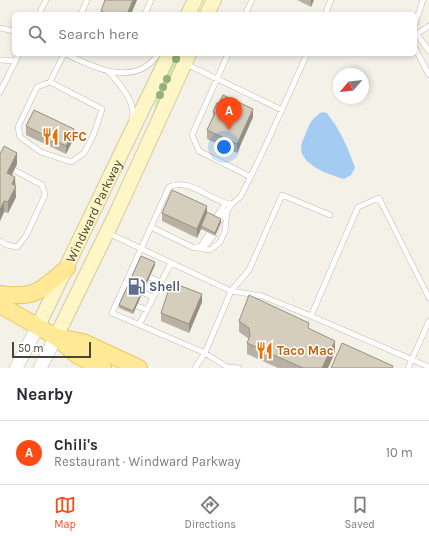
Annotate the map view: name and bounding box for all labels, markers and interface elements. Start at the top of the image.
search box [12,12,417,56]
icon: search [26,23,48,45]
text: Search here [58,25,139,43]
north arrow [333,68,369,104]
pin: A [216,97,242,130]
restaurant icon: KFC [40,126,60,146]
place label: KFC [63,129,87,144]
your location [214,137,234,157]
street label: Windward Parkway [62,157,125,265]
fuel station icon: Shell [126,276,146,296]
place label: Shell [149,279,180,294]
scale bar [12,340,91,359]
restaurant icon: Taco Mac [254,340,274,360]
text: 50 m [18,342,44,355]
place label: Taco Mac [277,343,334,358]
text: Nearby [16,384,73,404]
text: Chili's [54,436,98,454]
text: A [25,445,33,460]
text: 10 m [386,445,413,460]
text: Restaurant · Windward Parkway [54,454,241,469]
tab: Map [54,494,76,531]
tab: Directions [184,494,236,531]
tab: Saved [344,494,375,531]

